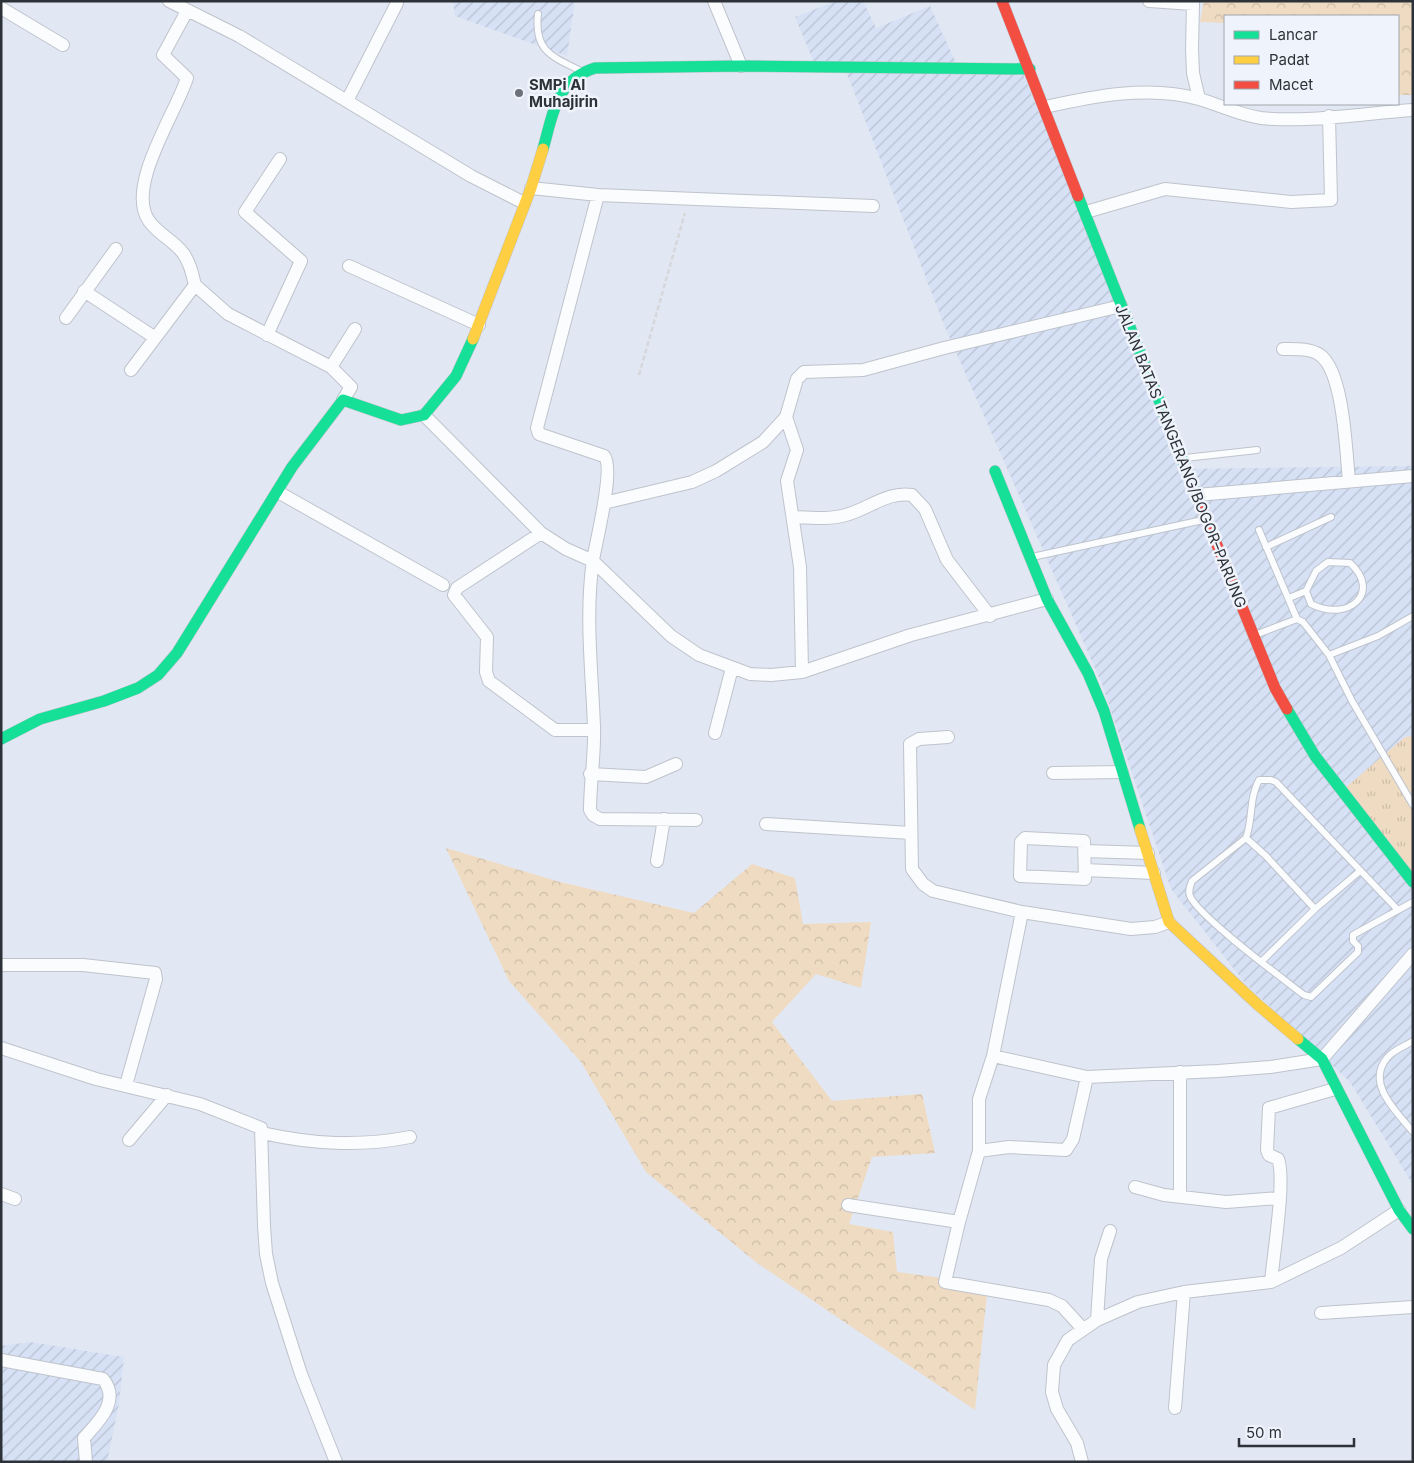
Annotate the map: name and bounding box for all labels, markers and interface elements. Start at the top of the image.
legend [1224,15,1399,105]
text: Lancar [1269,25,1318,44]
text: Padat [1269,50,1310,69]
place label: SMPi Al Muhajirin [529,75,598,111]
text: Macet [1269,75,1313,94]
marker: SMPi Al Muhajirin [513,87,525,99]
street label: JALAN BATAS TANGERANG/BOGOR–PARUNG [1111,301,1251,611]
scale bar [1239,1416,1354,1448]
text: 50 m [1246,1423,1282,1442]

